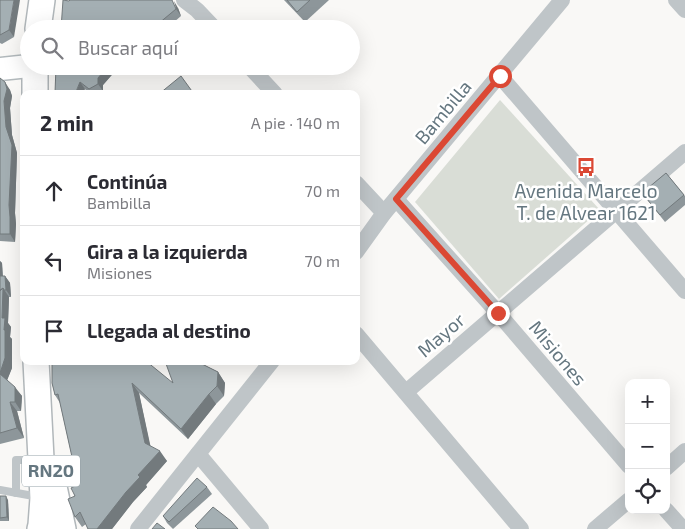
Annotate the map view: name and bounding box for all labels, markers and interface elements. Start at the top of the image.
search box [20,20,360,75]
icon: search [38,34,66,62]
text: Buscar aquí [78,36,178,59]
route start [489,65,512,88]
street label: Bambilla [409,75,476,148]
text: 2 min [40,110,94,135]
text: A pie · 140 m [251,113,340,132]
bus stop icon: Avenida Marcelo T. de Alvear 1621 [575,156,597,178]
text: Continúa [87,170,167,193]
icon: ahead [40,177,68,205]
place label: Avenida Marcelo T. de Alvear 1621 [514,179,658,224]
text: 70 m [305,181,340,200]
text: Bambilla [87,193,151,212]
text: Gira a la izquierda [87,240,248,263]
icon: left [40,247,68,275]
text: 70 m [305,251,340,270]
text: Misiones [87,263,152,282]
route end [487,302,510,325]
street label: Mayor [412,308,469,361]
street label: Misiones [525,316,592,390]
icon: arrive [40,317,68,345]
text: Llegada al destino [87,319,251,342]
map controls [625,379,670,514]
button: + [625,379,670,424]
button: − [625,424,670,469]
road number: RN20 [22,456,80,486]
button: locate [625,469,670,514]

